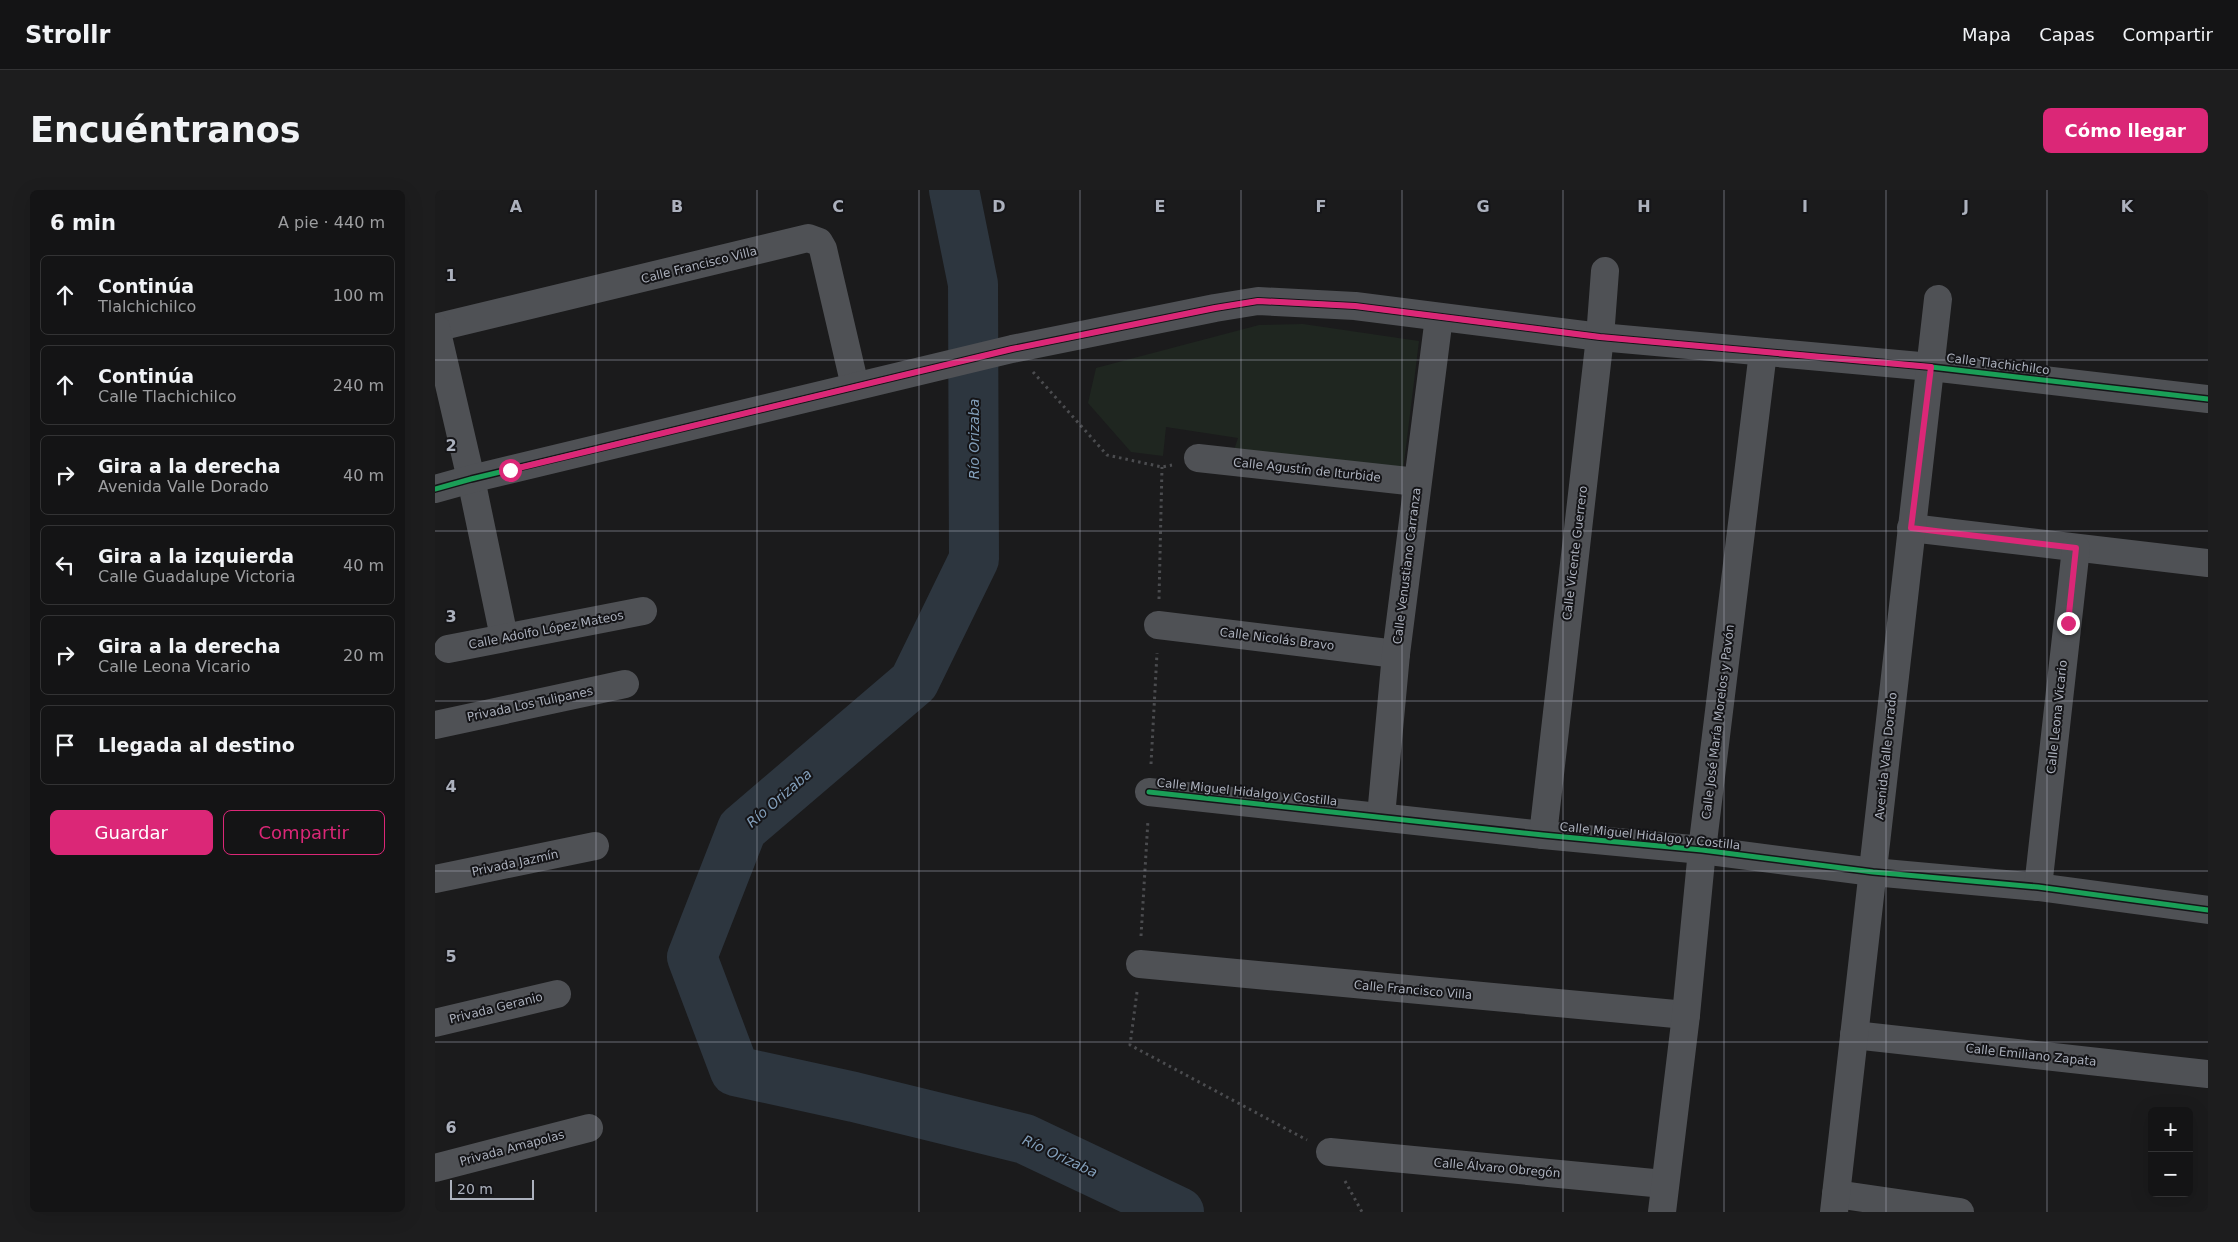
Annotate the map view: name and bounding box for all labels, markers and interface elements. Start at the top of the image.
text: Strollr [25,21,110,49]
text: Mapa [1962,24,2011,45]
text: Capas [2039,24,2095,45]
text: Compartir [2123,24,2213,45]
button: Cómo llegar [2043,108,2208,153]
text: Encuéntranos [30,110,301,150]
text: A [510,197,523,216]
text: B [671,197,683,216]
text: C [832,197,844,216]
text: D [992,197,1006,216]
text: E [1155,197,1165,216]
text: F [1316,197,1326,216]
text: G [1476,197,1490,216]
text: H [1637,197,1651,216]
text: I [1802,197,1808,216]
text: J [1962,197,1969,216]
text: K [2121,197,2134,216]
text: 6 min [50,211,116,235]
text: A pie · 440 m [278,213,385,232]
street label: Calle Francisco Villa [640,244,758,286]
text: 1 [445,266,457,285]
text: Continúa [98,275,194,297]
icon: ahead [51,281,79,309]
text: 100 m [333,286,384,305]
text: Tlalchichilco [98,297,196,316]
street label: Calle Tlachichilco [1946,351,2050,377]
text: Continúa [98,365,194,387]
icon: ahead [51,371,79,399]
text: 240 m [333,376,384,395]
text: Calle Tlachichilco [98,387,237,406]
water label: Río Orizaba [966,399,982,479]
text: 2 [445,436,457,455]
text: Gira a la derecha [98,455,281,477]
street label: Calle Agustín de Iturbide [1233,455,1381,485]
route start [499,459,522,482]
icon: right [51,461,79,489]
text: 40 m [343,466,384,485]
text: Avenida Valle Dorado [98,477,269,496]
street label: Calle Vicente Guerrero [1560,485,1590,621]
street label: Calle Venustiano Carranza [1390,487,1424,645]
text: Gira a la izquierda [98,545,294,567]
icon: left [51,551,79,579]
text: 40 m [343,556,384,575]
text: Calle Guadalupe Victoria [98,567,296,586]
text: 3 [445,607,457,626]
street label: Calle Adolfo López Mateos [467,608,625,652]
route end [2057,612,2080,635]
street label: Calle José María Morelos y Pavón [1699,624,1737,820]
street label: Calle Nicolás Bravo [1219,625,1335,653]
text: Gira a la derecha [98,635,281,657]
icon: right [51,641,79,669]
text: 20 m [343,646,384,665]
text: Calle Leona Vicario [98,657,251,676]
street label: Calle Leona Vicario [2044,659,2070,775]
street label: Privada Los Tulipanes [466,684,594,724]
street label: Avenida Valle Dorado [1872,692,1900,820]
icon: arrive [51,731,79,759]
text: Llegada al destino [98,734,295,756]
water label: Río Orizaba [743,765,815,831]
street label: Calle Miguel Hidalgo y Costilla [1156,776,1338,808]
text: 4 [445,777,457,796]
button: Guardar [50,810,213,855]
button: Compartir [223,810,385,855]
street label: Calle Miguel Hidalgo y Costilla [1559,820,1741,852]
street label: Privada Jazmín [470,847,560,879]
text: 5 [445,947,457,966]
street label: Calle Francisco Villa [1353,978,1473,1002]
street label: Privada Geranio [448,990,544,1026]
street label: Calle Emiliano Zapata [1965,1041,2097,1069]
map controls [2148,1107,2193,1197]
button: + [2148,1107,2193,1152]
text: 6 [445,1118,457,1137]
street label: Privada Amapolas [458,1127,566,1169]
water label: Río Orizaba [1020,1132,1100,1180]
button: − [2148,1152,2193,1197]
street label: Calle Álvaro Obregón [1433,1154,1561,1181]
scale bar [450,1177,534,1200]
text: 20 m [457,1181,493,1197]

